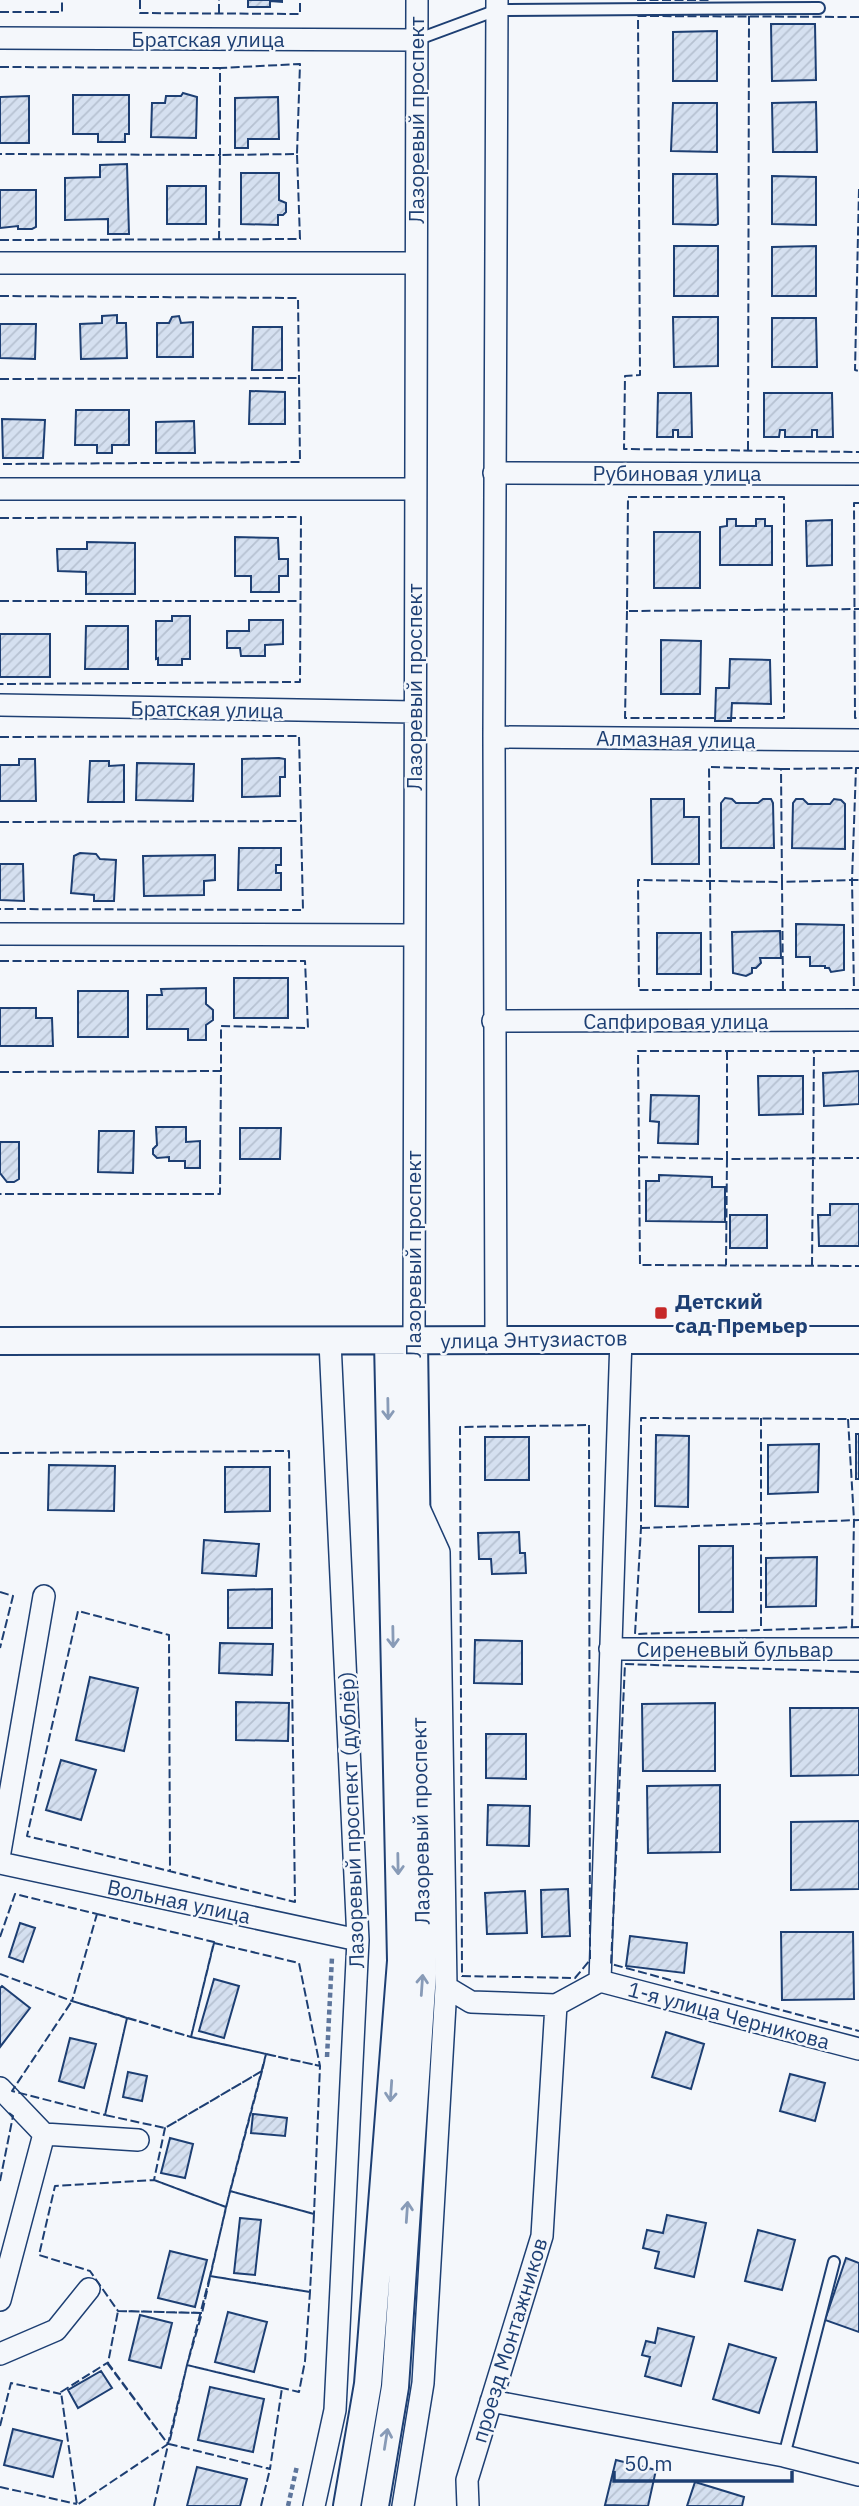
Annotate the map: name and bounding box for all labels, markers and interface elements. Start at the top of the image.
street label: Лазоревый проспект [402,16,430,224]
street label: Братская улица [131,25,285,53]
street label: Рубиновая улица [592,459,762,487]
street label: Лазоревый проспект [400,583,428,791]
street label: Братская улица [130,694,284,724]
street label: Алмазная улица [596,724,756,754]
street label: Сапфировая улица [583,1007,769,1035]
street label: Лазоревый проспект [399,1150,427,1358]
place label: Детский сад Премьер [675,1287,808,1339]
marker: Детский сад Премьер [653,1305,669,1321]
street label: улица Энтузиастов [440,1323,628,1355]
one-way arrow [381,1398,395,1421]
one-way arrow [386,1625,400,1648]
street label: Сиреневый бульвар [637,1635,833,1663]
street label: Лазоревый проспект (дублёр) [332,1671,370,1969]
street label: Лазоревый проспект [404,1717,436,1925]
one-way arrow [392,1852,405,1875]
street label: Вольная улица [105,1872,253,1930]
one-way arrow [416,1974,429,1997]
street label: 1-я улица Черникова [625,1975,833,2055]
one-way arrow [384,2079,397,2102]
one-way arrow [400,2201,413,2224]
street label: проезд Монтажников [464,2234,554,2446]
one-way arrow [380,2428,393,2451]
scale bar [614,2440,792,2484]
text: 50 m [624,2449,673,2477]

